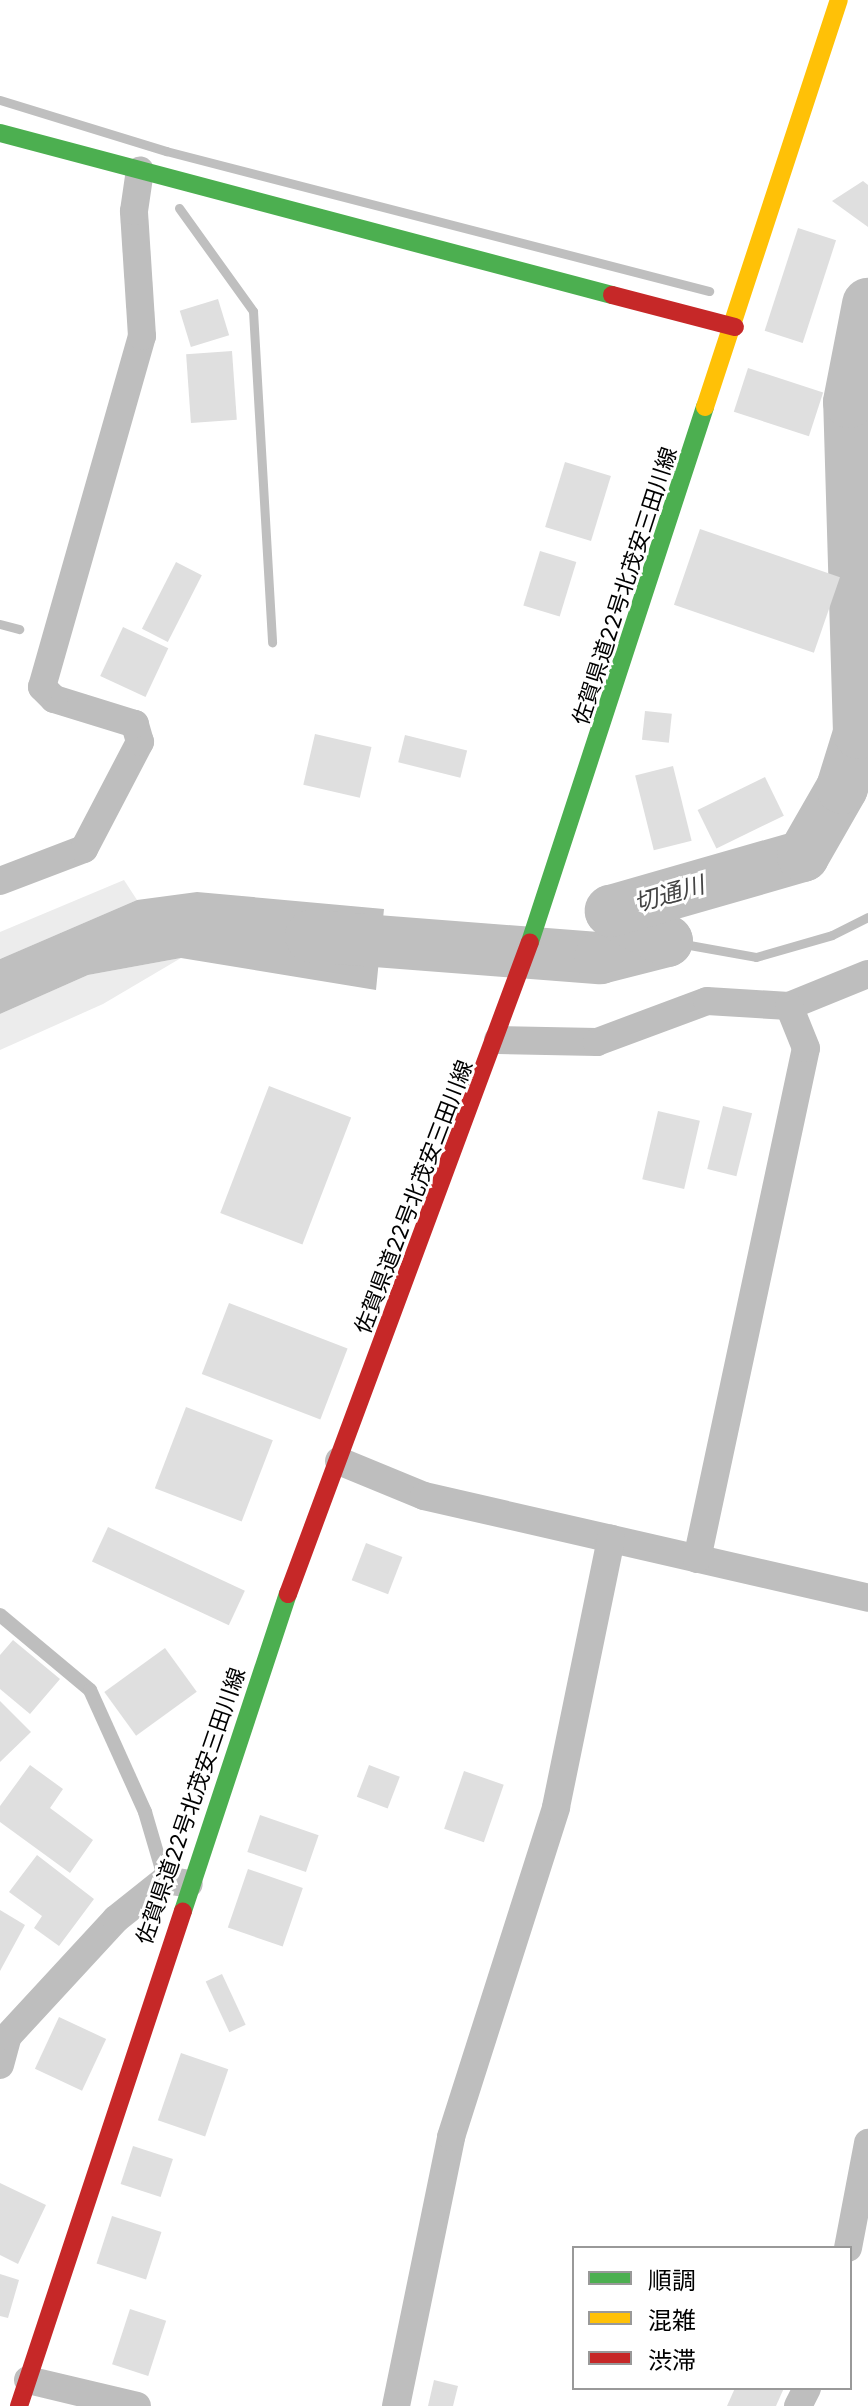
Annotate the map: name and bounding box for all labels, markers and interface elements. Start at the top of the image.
street label: 佐賀県道22号北茂安三田川線 [568,444,682,728]
water label: 切通川 [630,870,708,918]
street label: 佐賀県道22号北茂安三田川線 [350,1057,478,1337]
street label: 佐賀県道22号北茂安三田川線 [131,1664,251,1948]
legend [572,2246,852,2390]
text: 順調 [648,2266,696,2295]
text: 混雑 [648,2306,696,2335]
text: 渋滞 [648,2346,696,2375]

